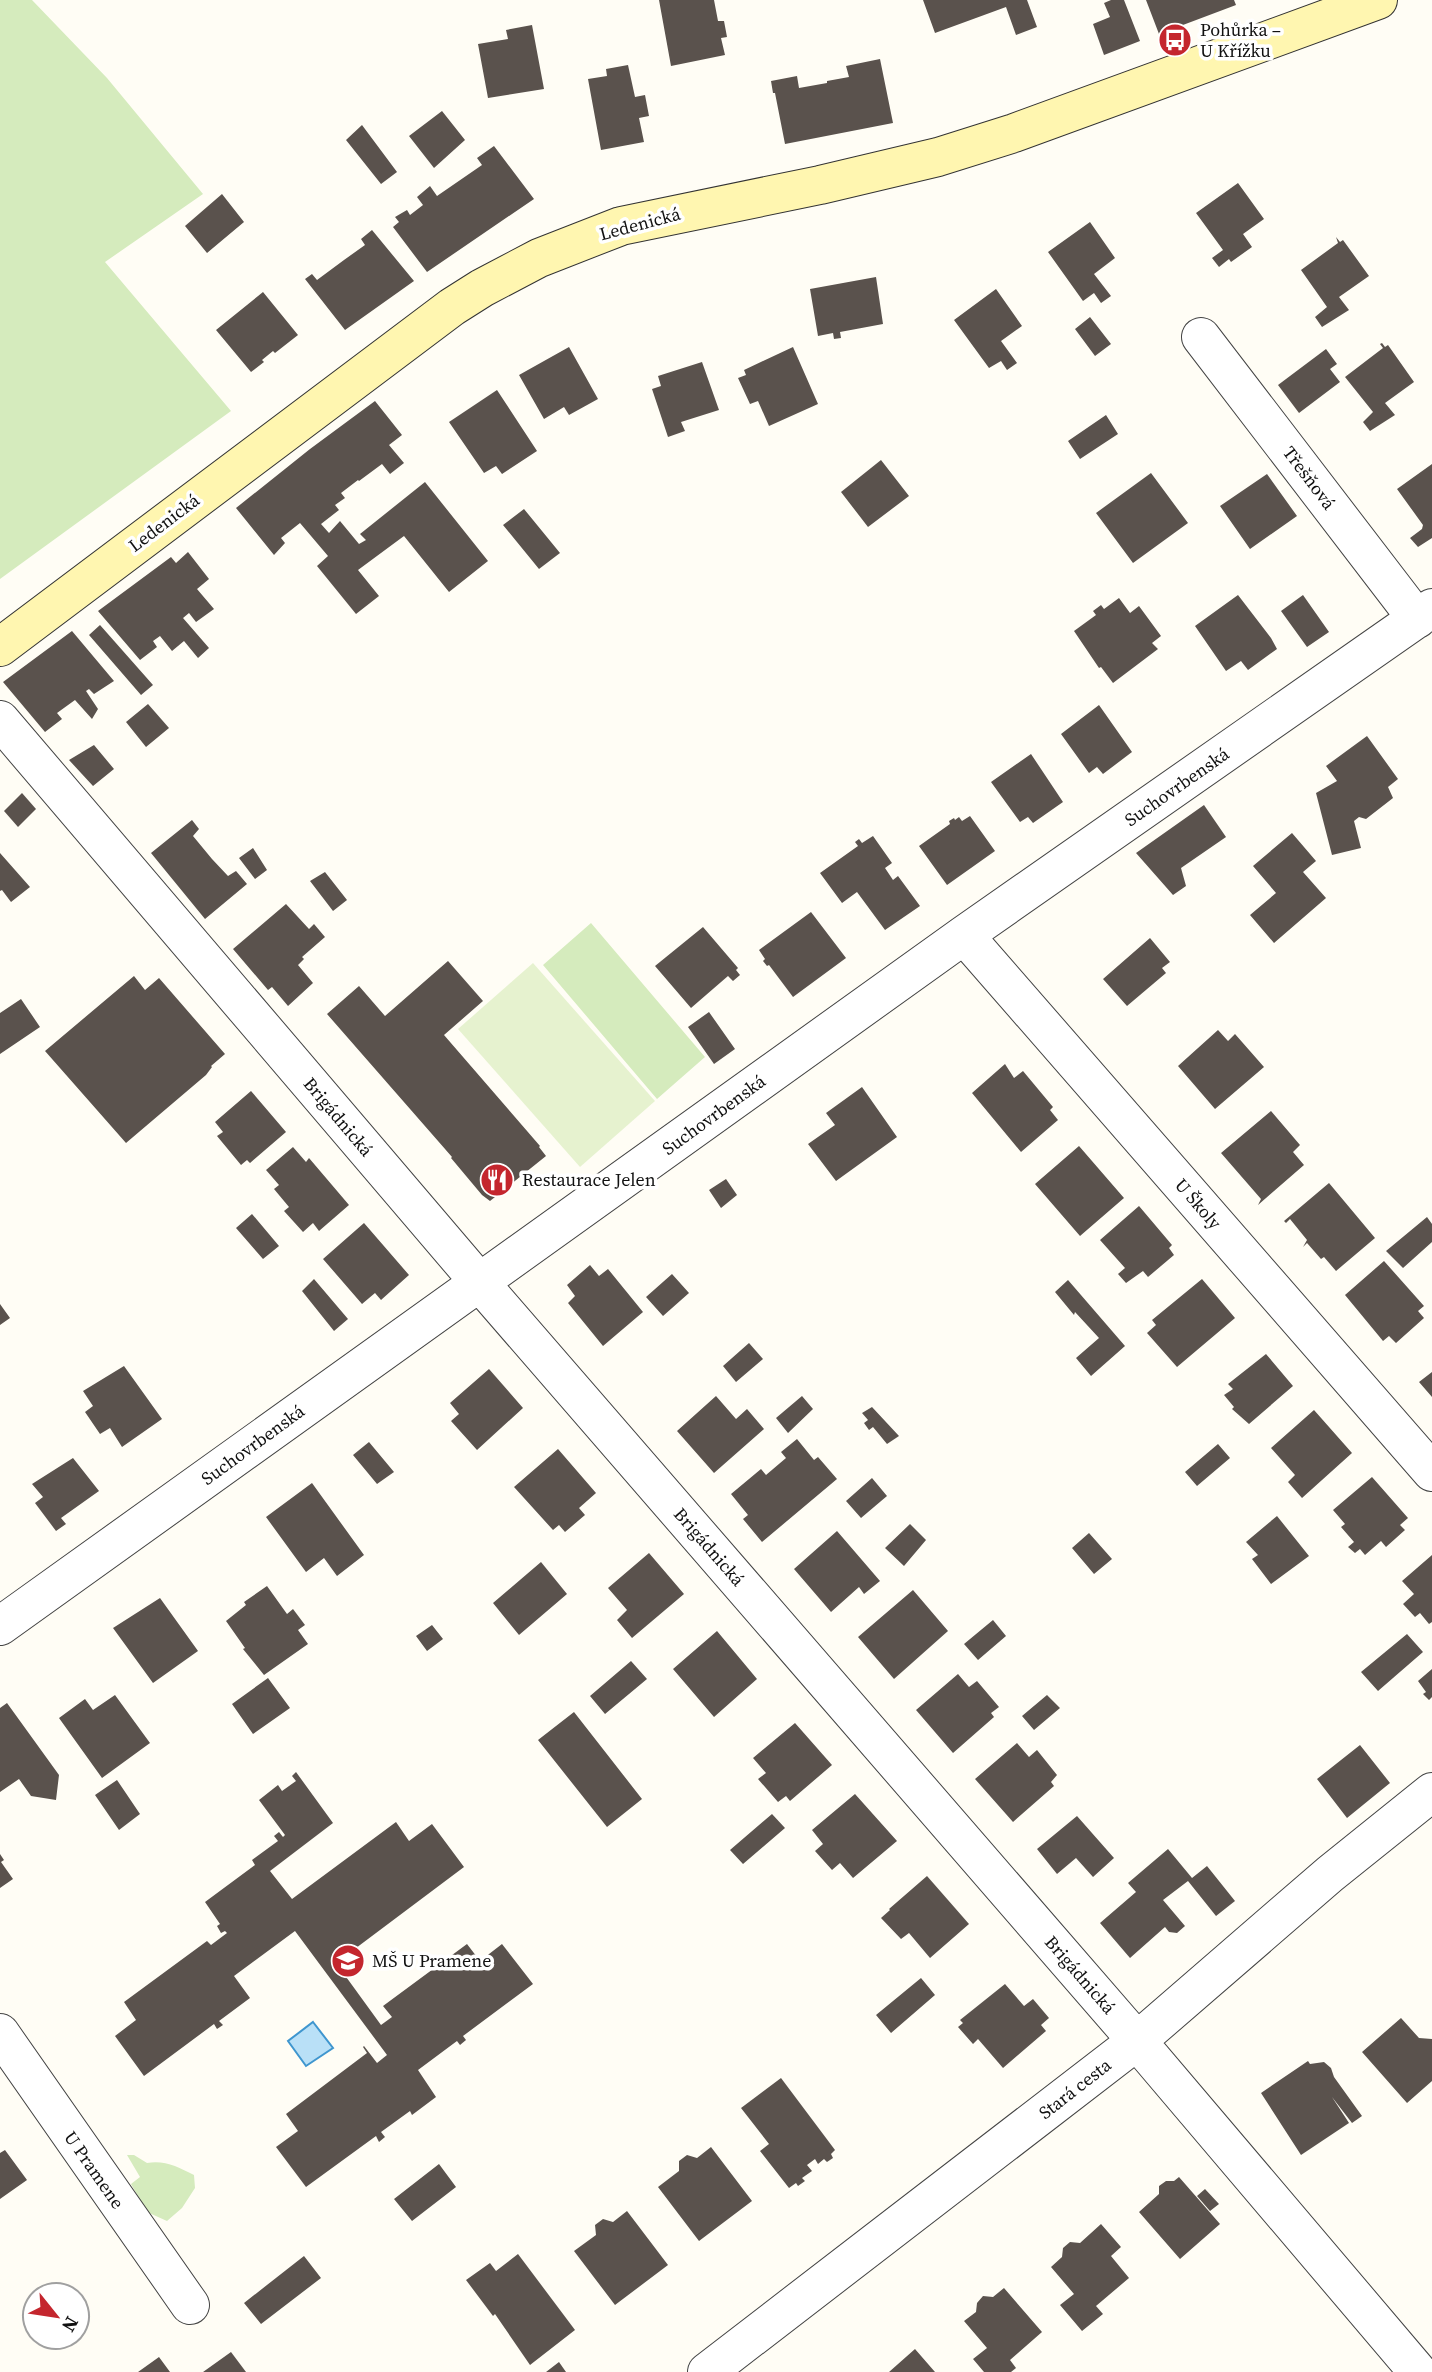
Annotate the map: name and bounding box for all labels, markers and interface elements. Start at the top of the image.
place label: Pohůrka – U Křížku [1200,17,1281,63]
bus stop icon: Pohůrka – U Křížku [1156,21,1194,59]
street label: Ledenická [596,200,684,246]
street label: Třešňová [1277,441,1342,515]
street label: Ledenická [123,487,205,558]
street label: Suchovrbenská [1119,741,1235,832]
street label: Suchovrbenská [657,1068,771,1161]
street label: Brigádnická [298,1072,380,1162]
restaurant icon: Restaurace Jelen [478,1161,516,1199]
place label: Restaurace Jelen [522,1167,656,1192]
street label: U Školy [1169,1173,1228,1235]
street label: Suchovrbenská [196,1398,310,1491]
street label: Brigádnická [668,1502,751,1592]
street label: Brigádnická [1039,1930,1122,2020]
school or university icon: MŠ U Pramene [329,1942,367,1980]
place label: MŠ U Pramene [372,1948,491,1973]
street label: Stará cesta [1033,2052,1117,2125]
street label: U Pramene [58,2126,130,2214]
north arrow [21,2281,91,2351]
text: N [56,2312,85,2337]

